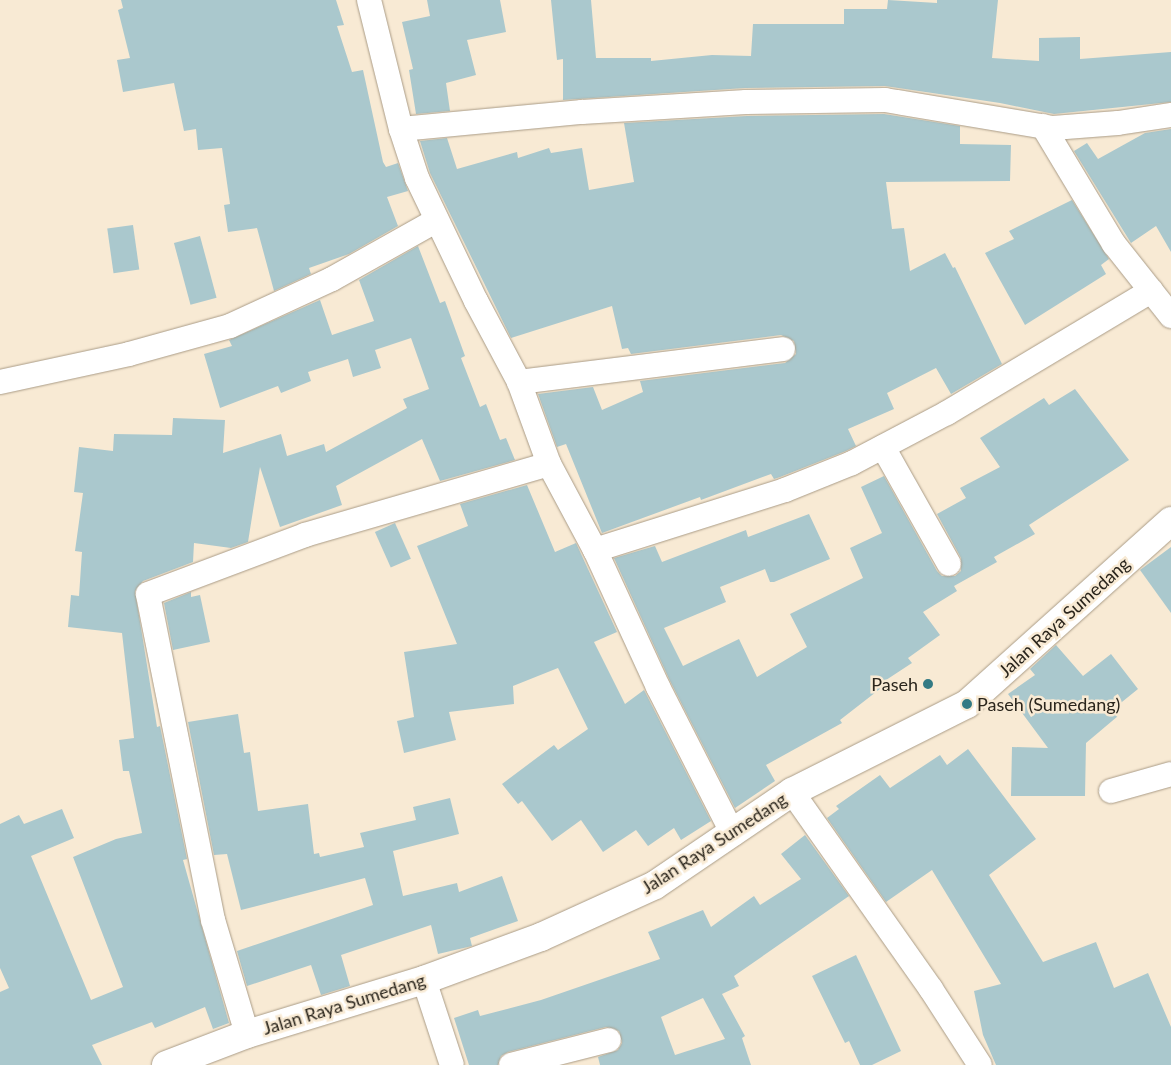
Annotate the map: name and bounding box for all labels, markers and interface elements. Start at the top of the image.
street label: Jalan Raya Sumedang [994,552,1134,682]
place label: Paseh [871,673,918,695]
marker: Paseh [922,678,934,690]
place label: Paseh (Sumedang) [977,693,1120,715]
marker: Paseh (Sumedang) [961,698,973,710]
street label: Jalan Raya Sumedang [637,788,791,898]
street label: Jalan Raya Sumedang [260,969,428,1039]

